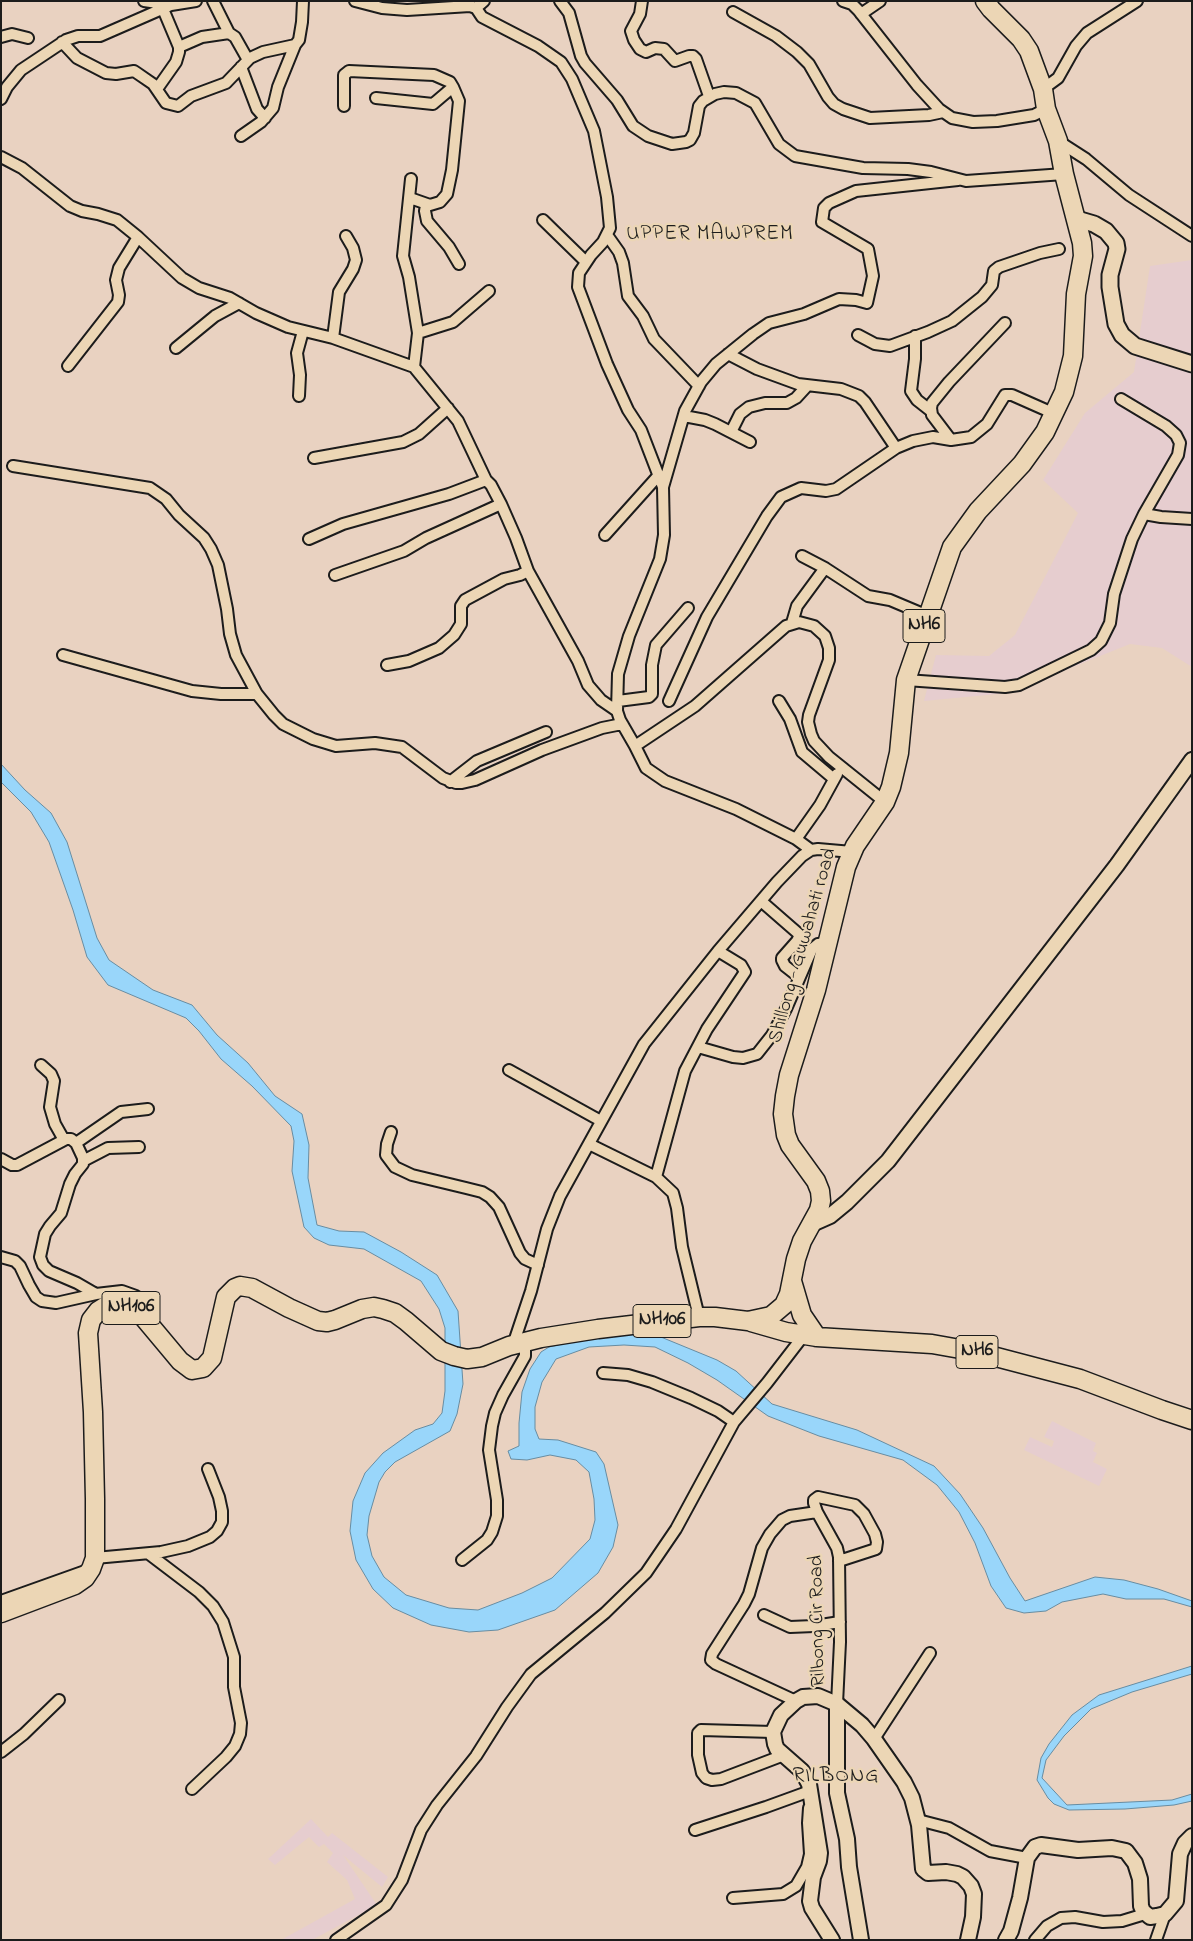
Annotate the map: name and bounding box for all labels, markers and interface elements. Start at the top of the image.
district label: UPPER MAWPREM [625,223,795,249]
road number: NH6 [903,610,945,642]
street label: Shillong - Guwahati road [765,846,843,1046]
road number: NH106 [102,1292,160,1325]
road number: NH106 [633,1304,691,1338]
road number: NH6 [956,1335,998,1368]
street label: Rilbong Cir Road [806,1555,832,1687]
district label: RILBONG [792,1765,880,1791]

